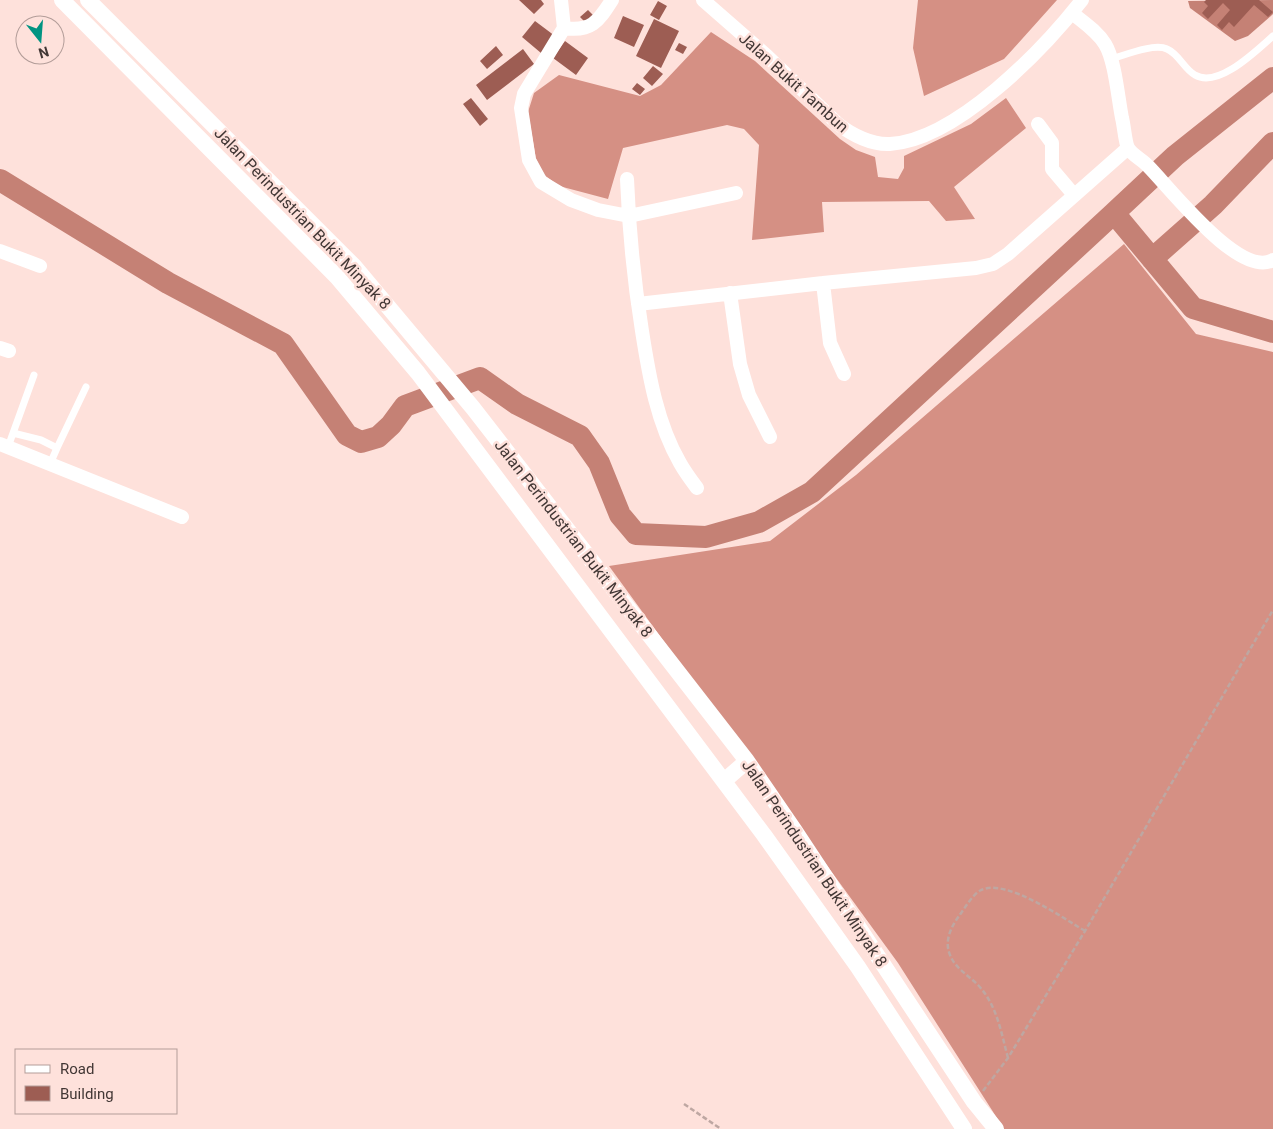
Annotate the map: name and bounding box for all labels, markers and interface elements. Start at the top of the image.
north arrow [15,15,65,65]
street label: Jalan Bukit Tambun [735,28,852,136]
text: N [37,43,51,62]
street label: Jalan Perindustrian Bukit Minyak 8 [210,123,395,313]
street label: Jalan Perindustrian Bukit Minyak 8 [491,436,657,641]
street label: Jalan Perindustrian Bukit Minyak 8 [738,756,891,970]
legend [15,1049,178,1114]
text: Road [60,1060,94,1078]
text: Building [60,1085,114,1103]

